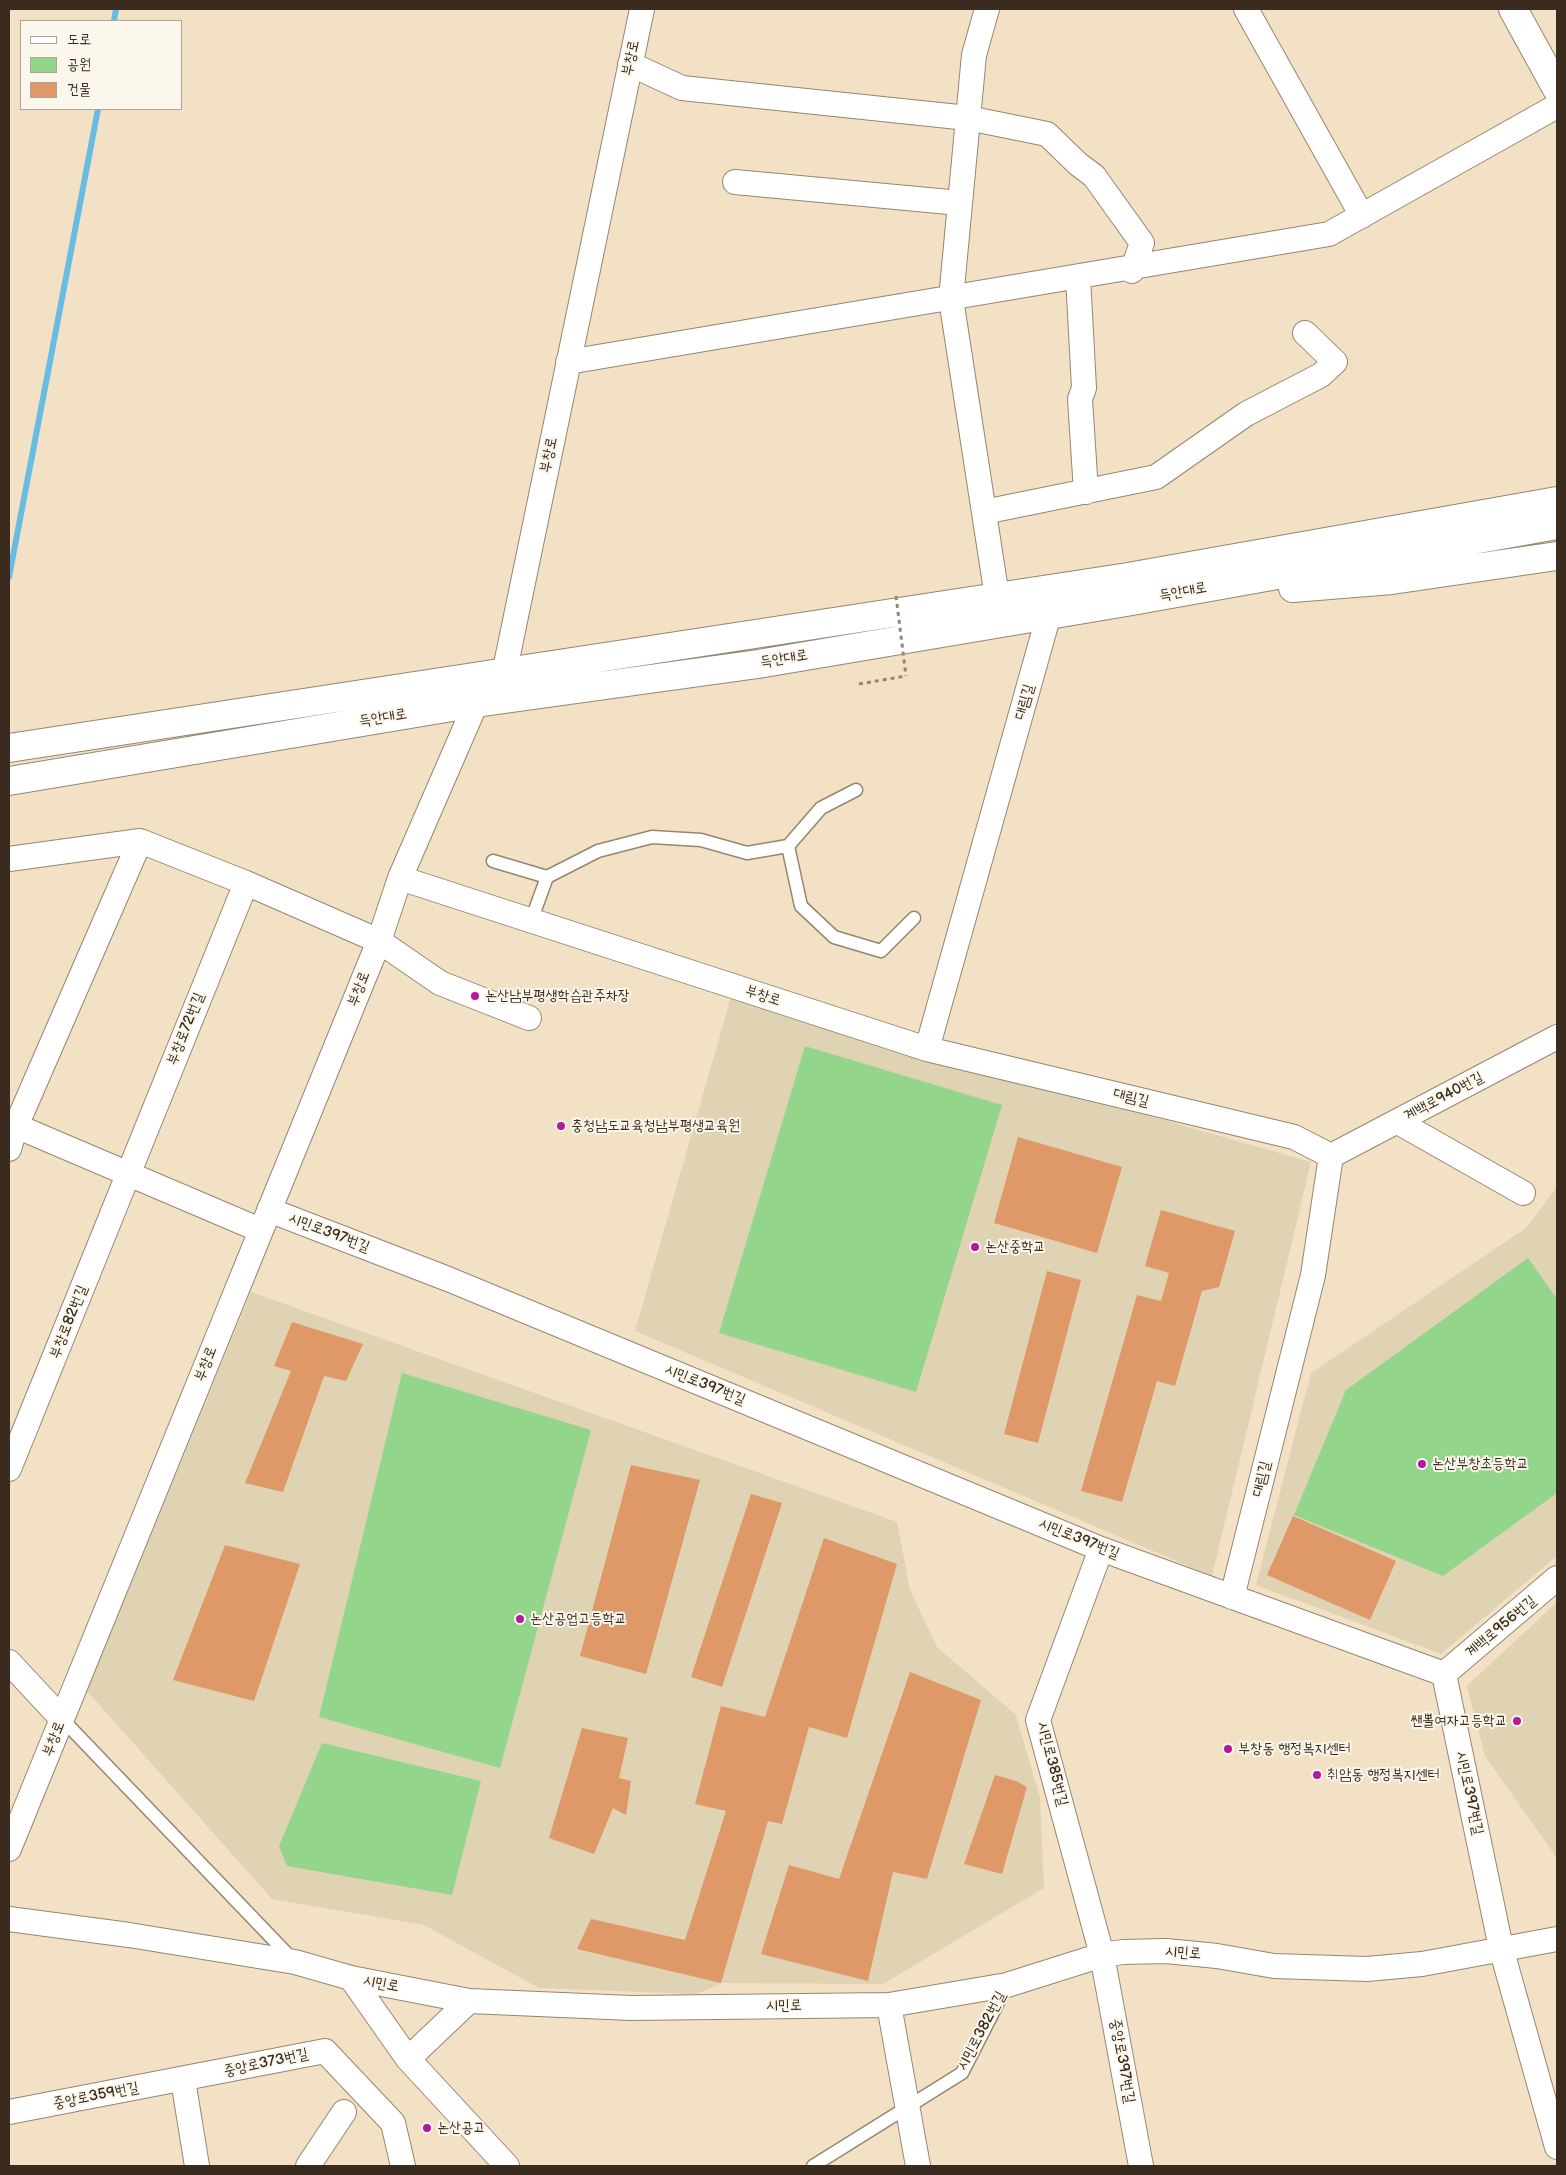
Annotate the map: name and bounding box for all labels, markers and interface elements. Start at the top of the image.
legend [20,20,182,110]
text: 도로 [67,30,91,49]
street label: 부창로 [618,38,644,78]
text: 공원 [67,55,91,74]
text: 건물 [67,80,91,99]
street label: 부창로 [536,435,562,475]
street label: 득안대로 [1158,579,1208,605]
street label: 득안대로 [759,646,809,672]
street label: 대림길 [1011,682,1039,722]
street label: 득안대로 [358,705,408,731]
street label: 부창로 [344,969,374,1009]
street label: 부창로 [743,982,783,1010]
place label: 논산남부평생학습관주차장 [485,987,630,1005]
street label: 부창로72번길 [163,990,209,1068]
marker: 논산남부평생학습관주차장 [469,990,481,1002]
street label: 계백로940번길 [1401,1069,1487,1125]
street label: 대림길 [1111,1085,1151,1111]
place label: 충청남도교육청남부평생교육원 [571,1117,740,1135]
marker: 충청남도교육청남부평생교육원 [555,1120,567,1132]
street label: 시민로397번길 [286,1209,372,1257]
place label: 논산중학교 [985,1238,1045,1256]
marker: 논산중학교 [969,1241,981,1253]
street label: 부창로82번길 [46,1282,92,1362]
street label: 부창로 [191,1344,221,1384]
street label: 시민로397번길 [662,1361,748,1409]
place label: 논산부창초등학교 [1432,1455,1529,1473]
marker: 논산부창초등학교 [1416,1458,1428,1470]
street label: 대림길 [1249,1459,1275,1499]
street label: 시민로397번길 [1036,1515,1122,1563]
street label: 계백로956번길 [1462,1592,1540,1662]
place label: 논산공업고등학교 [530,1610,627,1628]
marker: 논산공업고등학교 [514,1613,526,1625]
place label: 쌘뽈여자고등학교 [1410,1712,1507,1730]
marker: 쌘뽈여자고등학교 [1511,1715,1523,1727]
street label: 부창로 [39,1719,69,1759]
street label: 시민로385번길 [1033,1720,1071,1808]
place label: 부창동 행정복지센터 [1238,1740,1351,1758]
marker: 부창동 행정복지센터 [1222,1743,1234,1755]
street label: 시민로397번길 [1451,1749,1487,1837]
place label: 취암동 행정복지센터 [1327,1766,1440,1784]
marker: 취암동 행정복지센터 [1311,1769,1323,1781]
street label: 시민로 [1164,1943,1202,1963]
street label: 시민로 [362,1972,400,1996]
street label: 시민로382번길 [954,1988,1010,2074]
street label: 시민로 [766,1997,802,2015]
street label: 중앙로397번길 [1106,2017,1138,2105]
street label: 중앙로373번길 [222,2045,310,2081]
street label: 중앙로359번길 [52,2079,140,2113]
place label: 논산공고 [437,2119,485,2137]
marker: 논산공고 [421,2122,433,2134]

